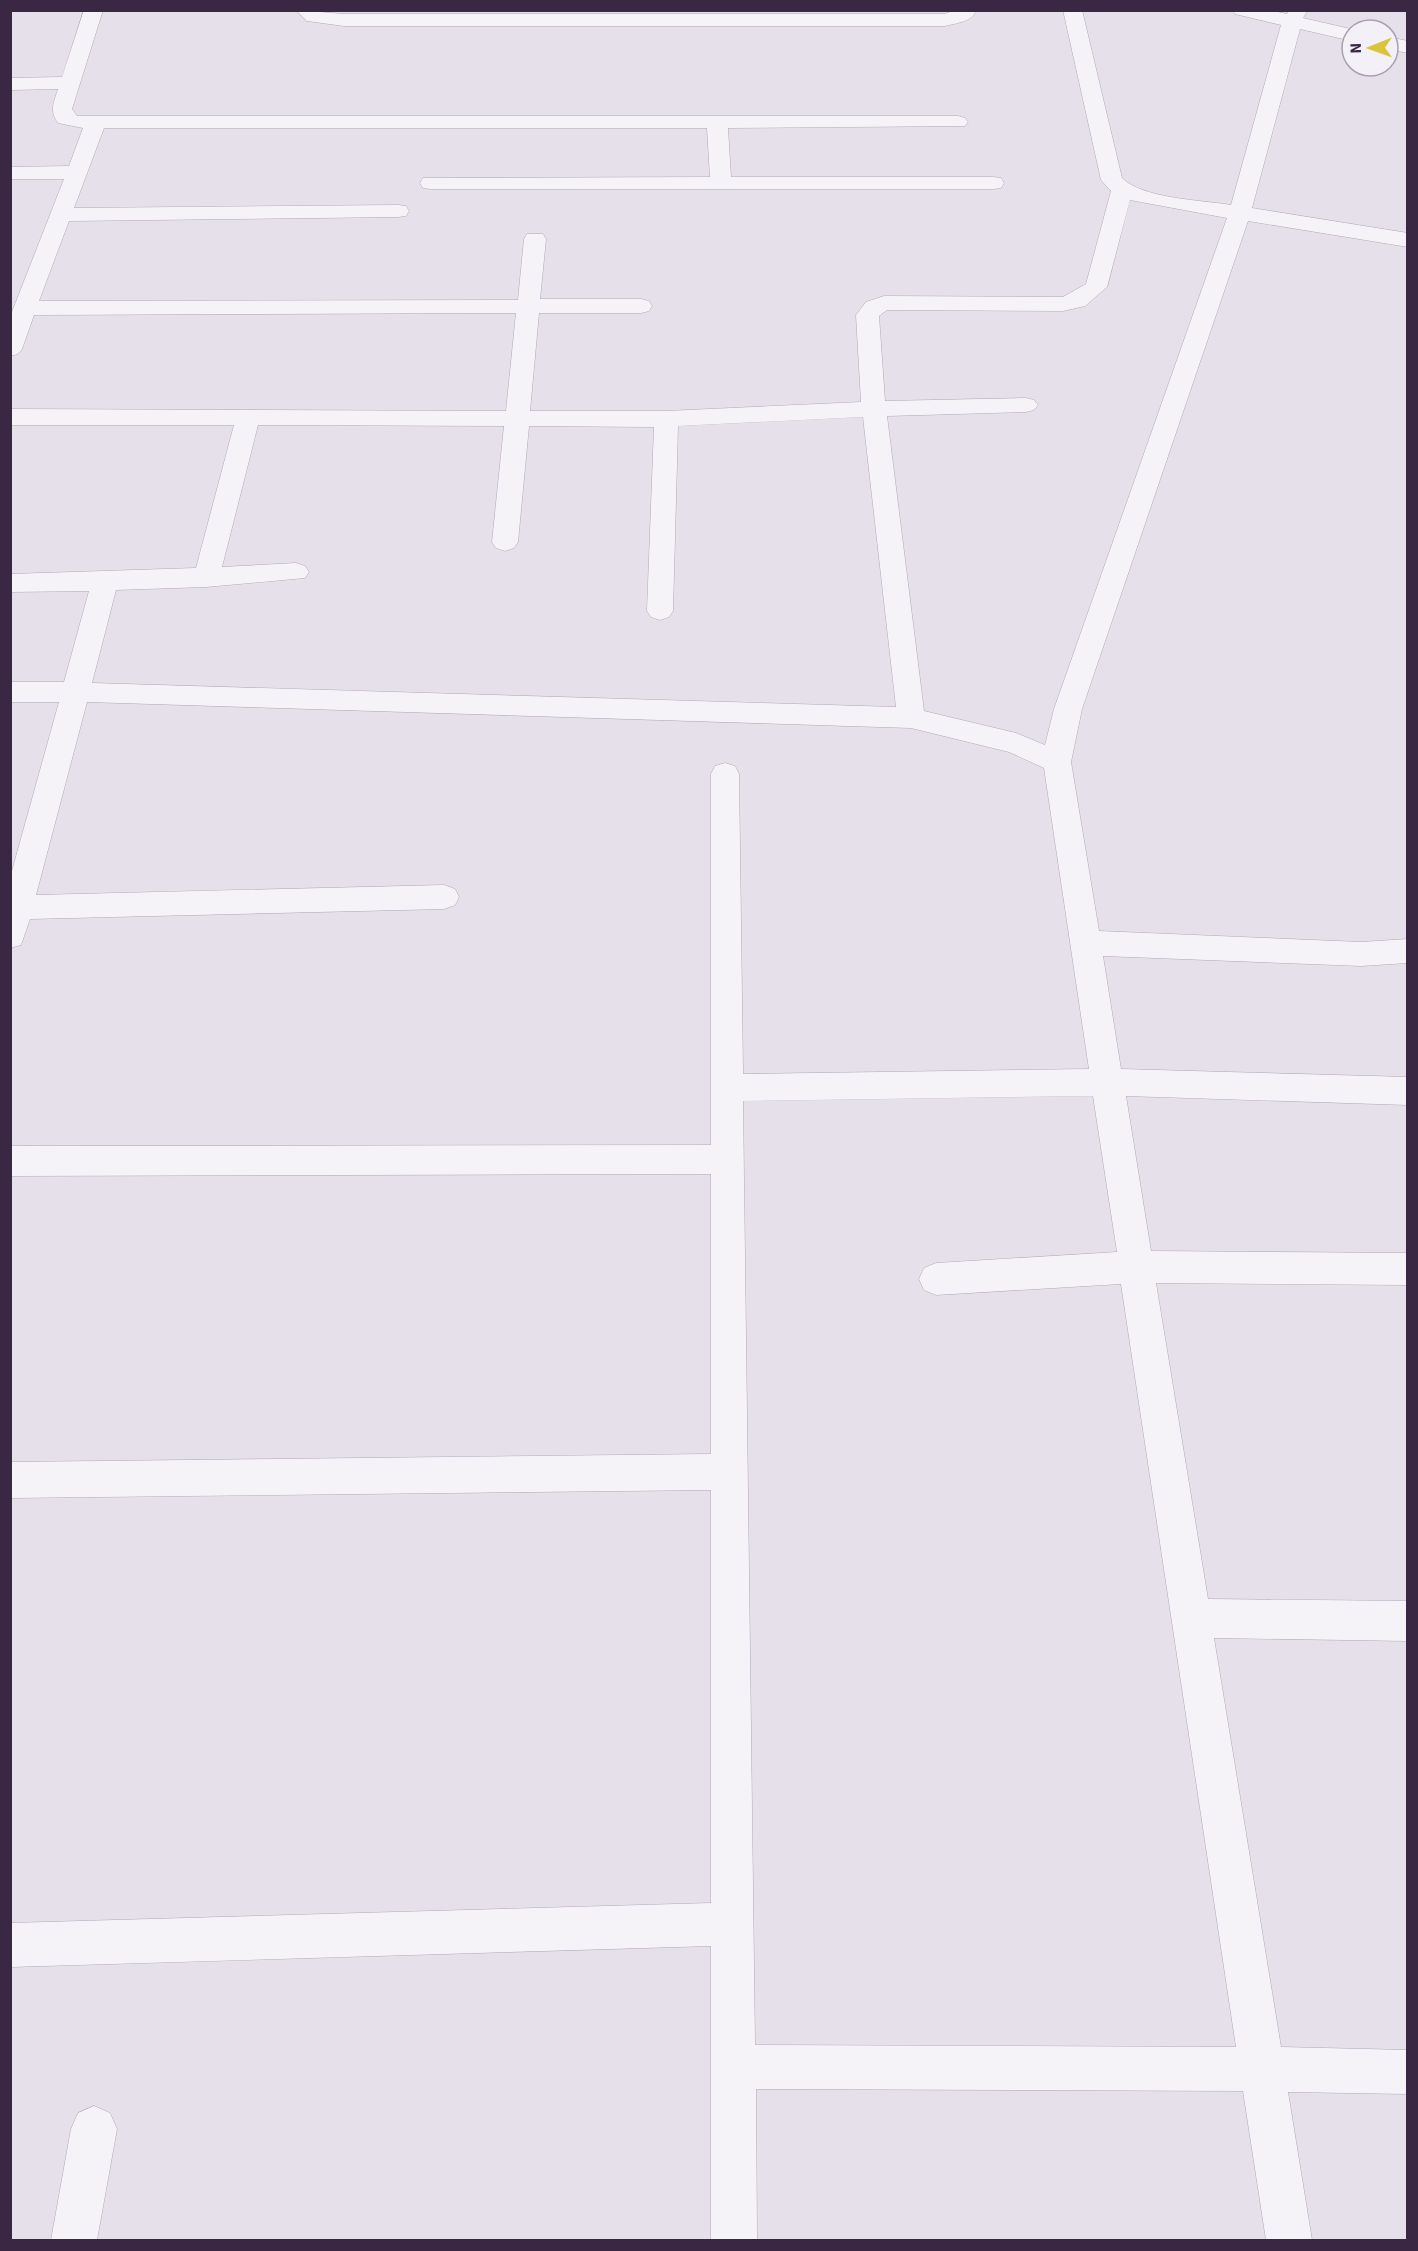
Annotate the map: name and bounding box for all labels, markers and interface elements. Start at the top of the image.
north arrow [1340,18,1400,78]
text: N [1345,43,1367,54]

